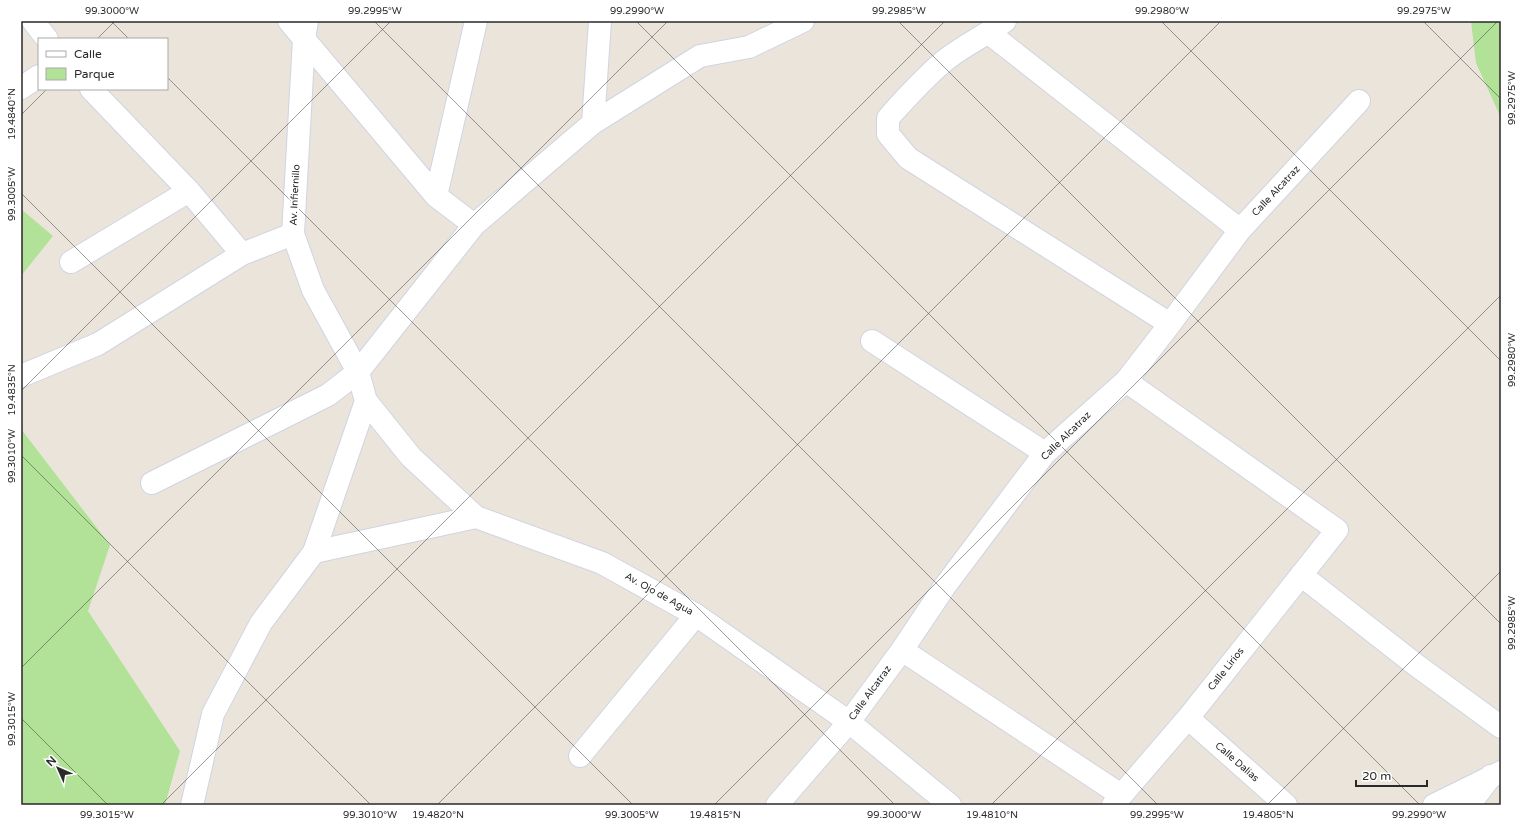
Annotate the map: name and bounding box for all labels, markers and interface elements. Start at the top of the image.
text: 99.3000°W [85,5,139,17]
text: 99.2995°W [348,5,402,17]
text: 99.2990°W [610,5,664,17]
text: 99.2985°W [872,5,926,17]
text: 99.2980°W [1135,5,1189,17]
text: 99.2975°W [1397,5,1451,17]
legend [38,38,168,90]
text: Calle [74,47,102,61]
text: Parque [74,67,115,81]
text: 99.2975°W [1506,71,1518,125]
text: 19.4840°N [6,88,18,140]
street label: Calle Alcatraz [1250,163,1302,219]
street label: Av. Infiernillo [287,164,303,226]
text: 99.3005°W [6,167,18,221]
text: 99.2980°W [1506,333,1518,387]
text: 19.4835°N [6,364,18,416]
street label: Calle Alcatraz [1039,409,1093,463]
text: 99.3010°W [6,429,18,483]
street label: Av. Ojo de Agua [623,570,695,618]
text: 99.2985°W [1506,596,1518,650]
street label: Calle Lirios [1205,645,1247,693]
street label: Calle Alcatraz [846,663,894,723]
text: 99.3015°W [6,692,18,746]
street label: Calle Dalias [1213,740,1262,784]
north arrow [38,748,78,788]
text: N [44,754,59,769]
scale bar [1356,762,1427,788]
text: 20 m [1362,769,1391,783]
text: 99.3015°W [80,809,134,821]
text: 99.3010°W [343,809,397,821]
text: 19.4820°N [412,809,464,821]
text: 99.3005°W [605,809,659,821]
text: 19.4815°N [689,809,741,821]
text: 99.3000°W [867,809,921,821]
text: 19.4810°N [966,809,1018,821]
text: 99.2995°W [1130,809,1184,821]
text: 19.4805°N [1242,809,1294,821]
text: 99.2990°W [1392,809,1446,821]

